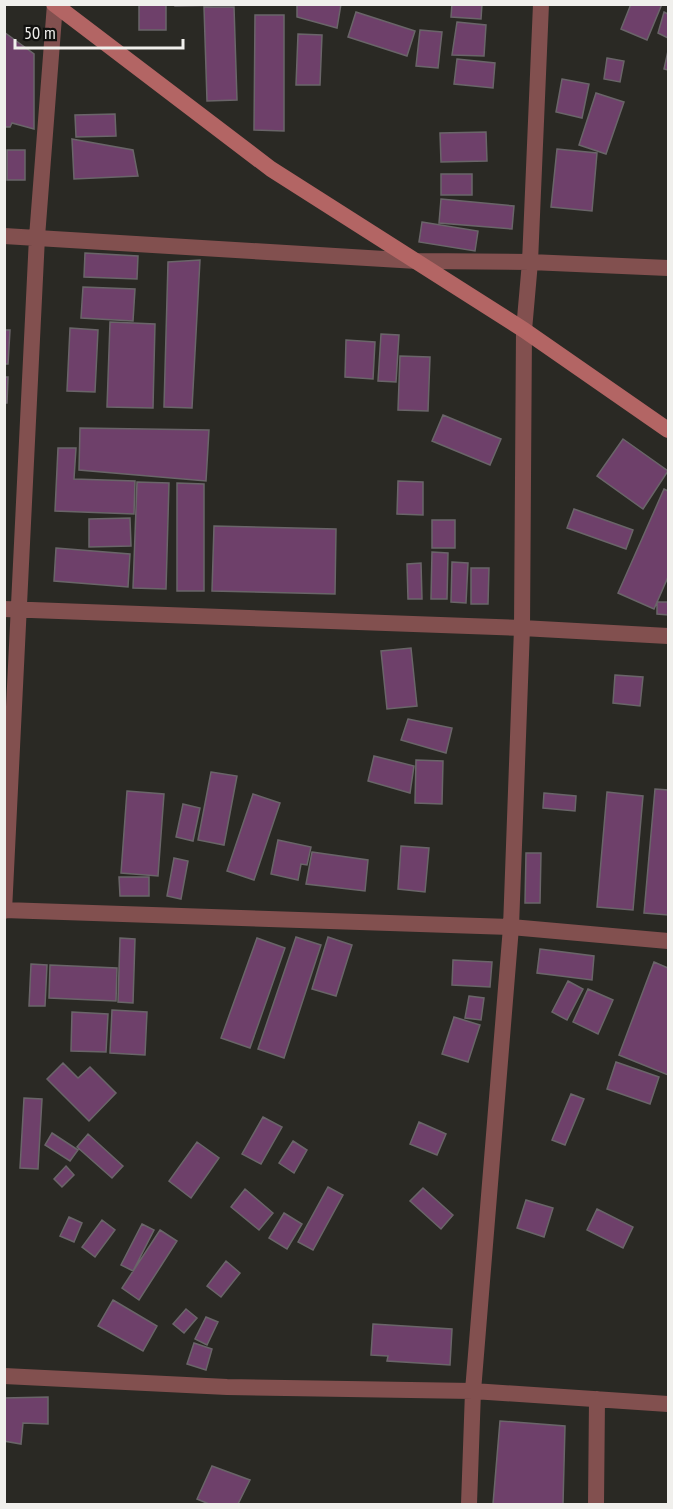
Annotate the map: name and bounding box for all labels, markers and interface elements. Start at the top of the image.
scale bar [15,12,183,50]
text: 50 m [24,21,56,44]

